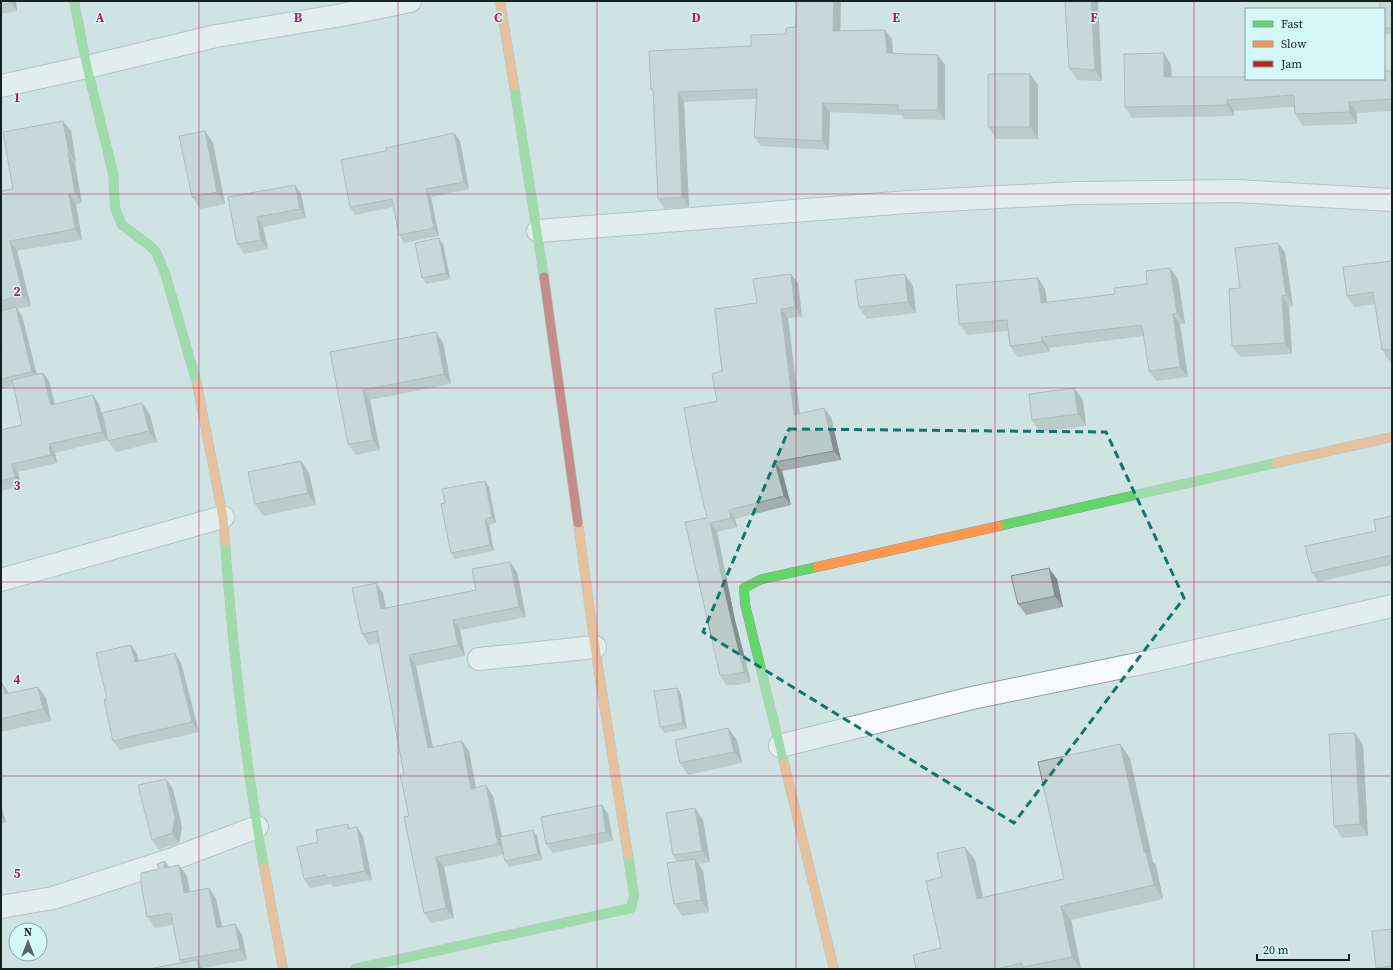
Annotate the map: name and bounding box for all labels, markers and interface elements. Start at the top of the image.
legend [1245,8,1385,80]
text: A [96,9,105,26]
text: B [294,9,303,26]
text: C [494,9,502,26]
text: D [691,9,701,26]
text: E [892,9,900,26]
text: F [1090,9,1098,26]
text: Fast [1281,16,1303,32]
text: Slow [1281,36,1307,52]
text: Jam [1280,56,1302,72]
text: 1 [13,89,21,106]
text: 2 [13,283,21,300]
text: 3 [13,477,21,494]
text: 4 [13,671,21,688]
text: 5 [13,865,21,882]
north arrow [8,922,48,962]
text: N [24,925,32,940]
scale bar [1257,936,1349,962]
text: 20 m [1263,942,1289,958]

